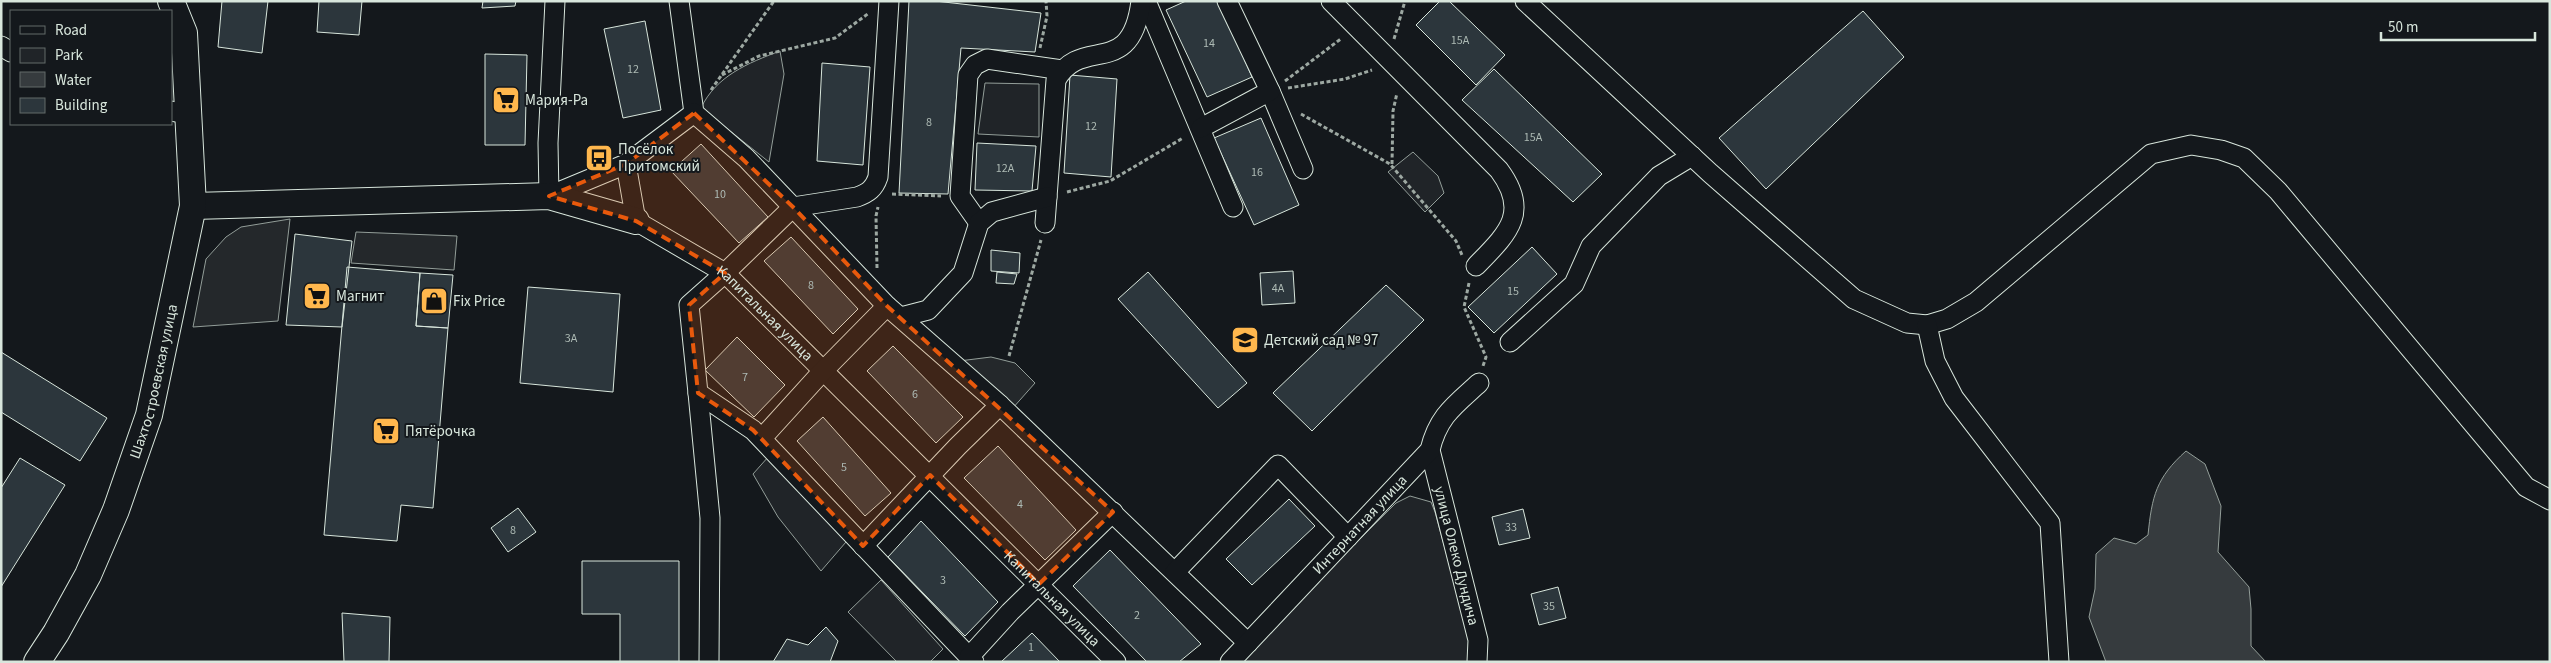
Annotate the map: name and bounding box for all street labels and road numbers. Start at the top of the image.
street label: Капитальная улица [713,260,818,366]
street label: Шахтостроевская улица [125,302,183,462]
street label: Интернатная улица [1308,471,1412,579]
street label: улица Олеко Дундича [1429,484,1484,628]
street label: Капитальная улица [999,546,1105,652]

